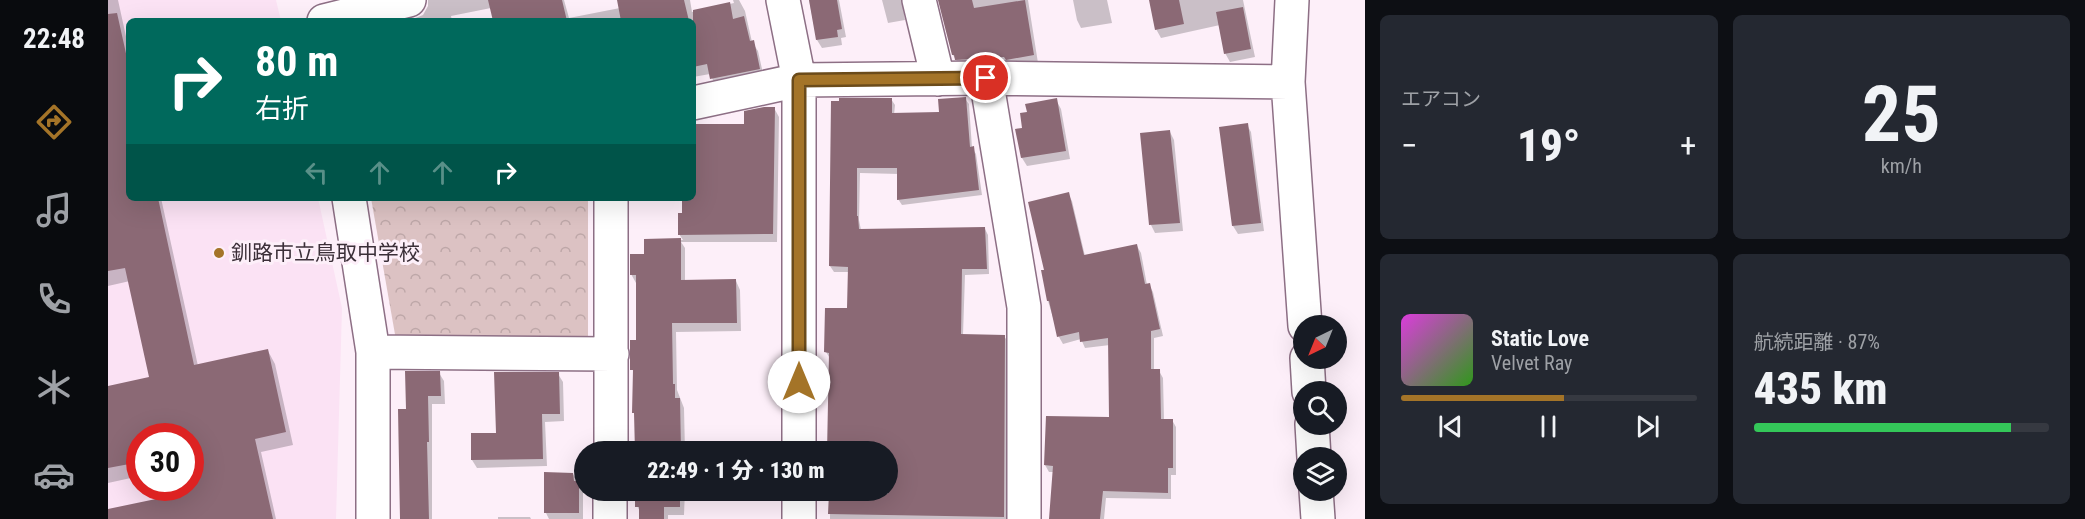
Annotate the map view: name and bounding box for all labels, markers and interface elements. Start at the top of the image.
text: 22:48 [23,23,85,55]
text: 80 m [255,37,338,86]
icon: right [156,42,234,120]
pin [960,52,1011,103]
icon: arrive [969,61,1002,94]
text: 25 [1862,69,1941,160]
text: エアコン [1401,87,1481,111]
text: 右折 [255,93,309,125]
icon: directions [33,101,75,143]
text: 19° [1517,119,1581,172]
text: − [1401,126,1418,165]
text: + [1680,126,1697,165]
text: km/h [1881,154,1922,178]
icon: left [300,156,333,189]
icon: ahead [363,156,396,189]
icon: ahead [426,156,459,189]
icon: right [489,156,522,189]
icon: music [33,189,75,231]
place label: 釧路市立鳥取中学校 [231,241,420,265]
marker: 釧路市立鳥取中学校 [212,246,226,260]
icon: phone [33,278,75,320]
north arrow [1293,315,1347,369]
map controls [1293,315,1347,501]
text: Static Love [1491,326,1589,351]
text: 航続距離 · 87% [1754,330,1880,354]
position arrow [767,350,831,414]
text: Velvet Ray [1491,351,1572,375]
text: 435 km [1754,362,1888,415]
icon: climate [33,366,75,408]
button: search [1293,381,1347,435]
icon: previous [1434,410,1467,443]
icon: pause [1532,410,1565,443]
icon: next [1631,410,1664,443]
speed limit sign: 30 [126,423,204,501]
button: layers [1293,447,1347,501]
icon: car [33,454,75,496]
text: 22:49 · 1 分 · 130 m [647,458,825,483]

